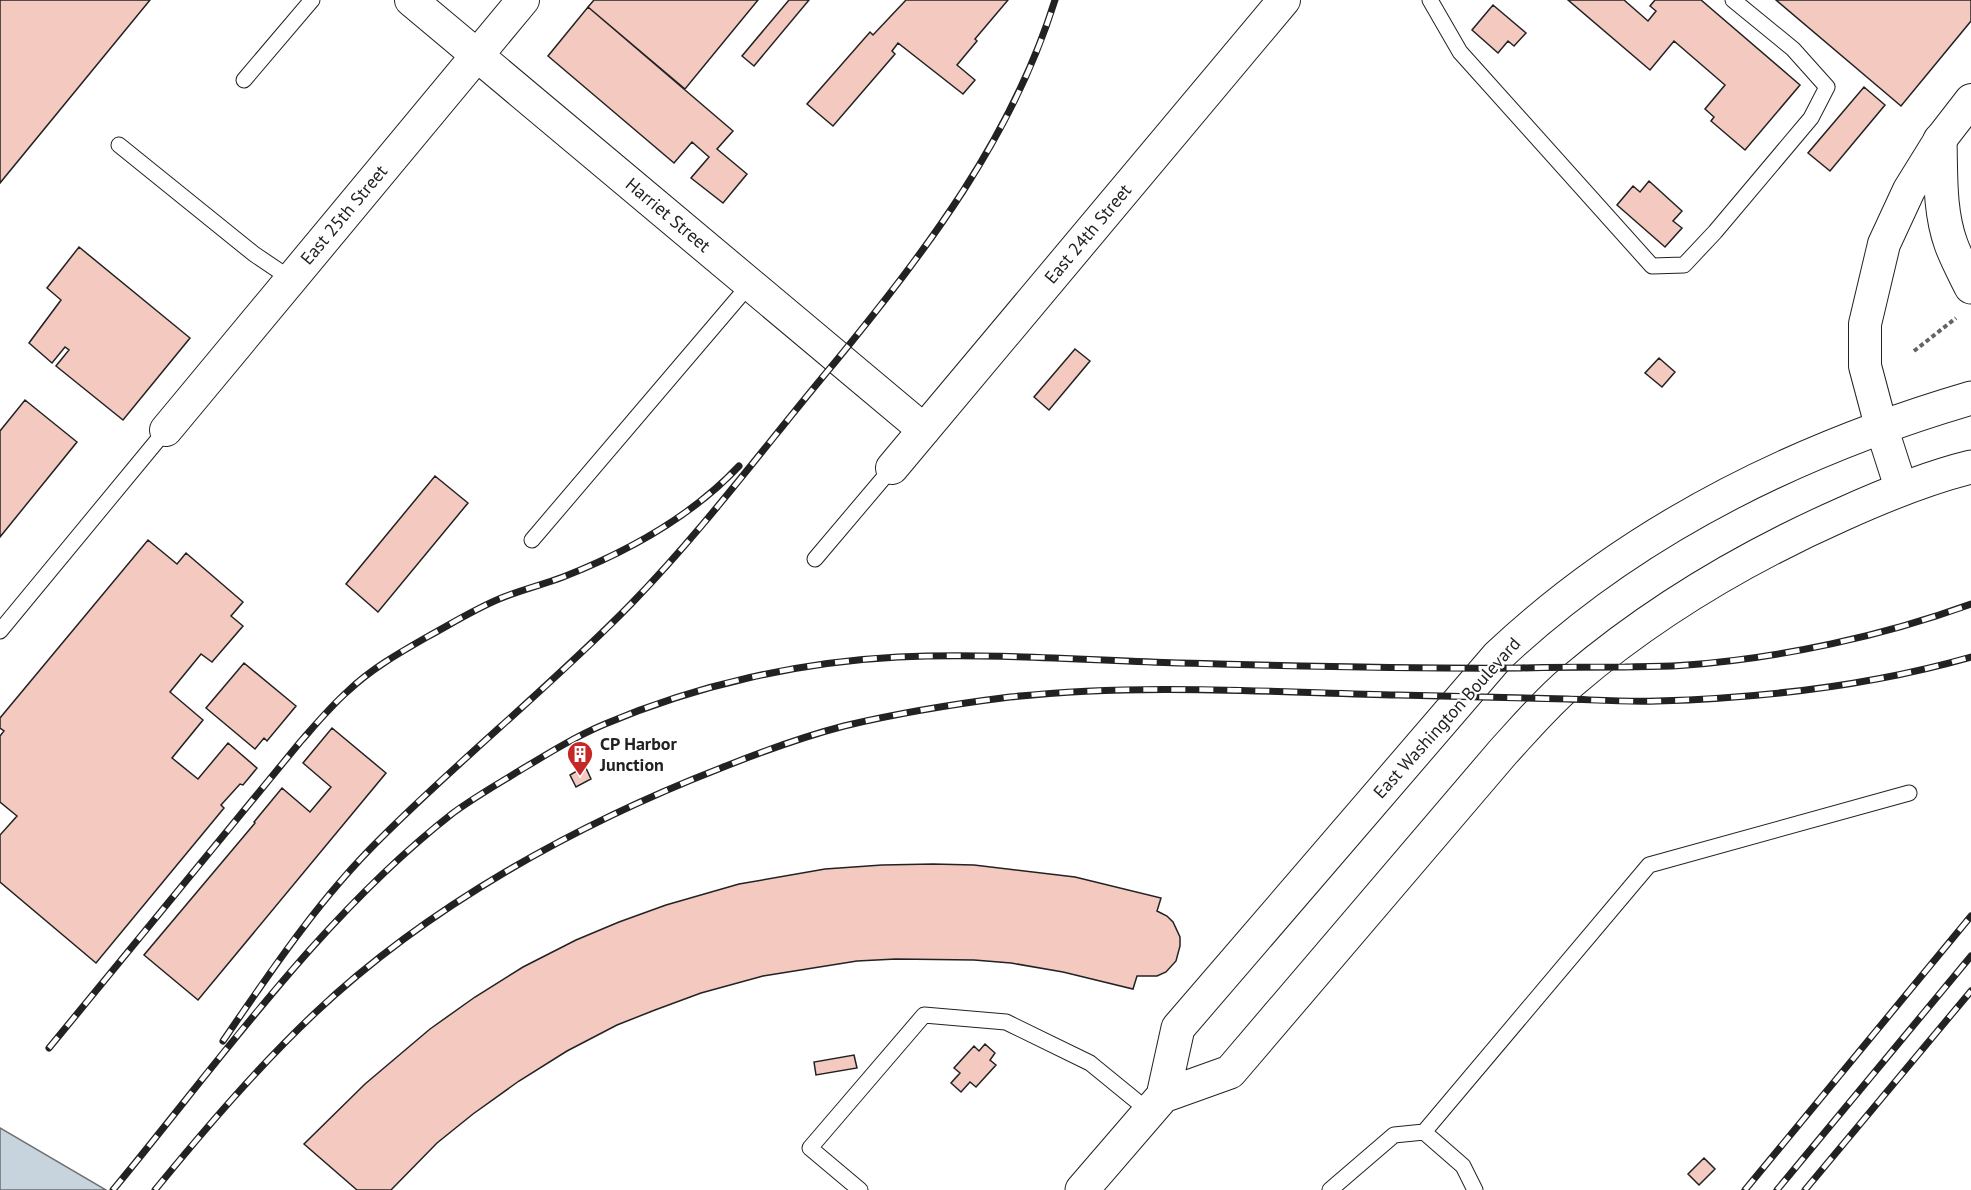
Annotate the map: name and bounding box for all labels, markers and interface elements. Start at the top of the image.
street label: East 25th Street [295,160,392,269]
street label: Harriet Street [621,172,716,257]
street label: East 24th Street [1039,179,1136,288]
street label: East Washington Boulevard [1368,632,1525,803]
place label: CP Harbor Junction [599,732,677,776]
building icon: CP Harbor Junction [565,739,595,777]

